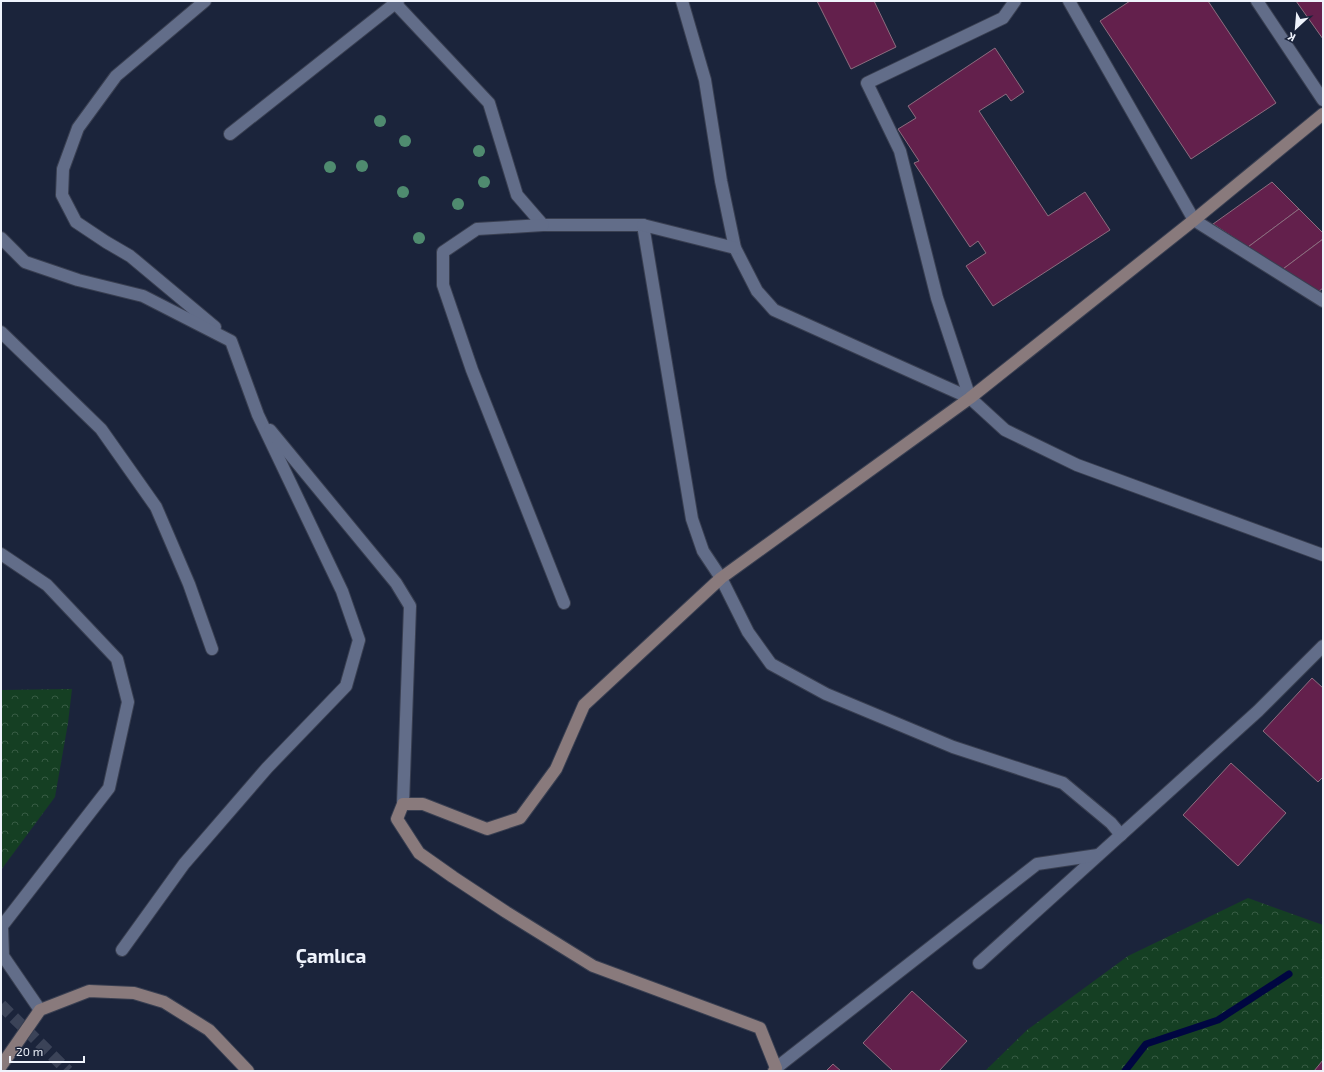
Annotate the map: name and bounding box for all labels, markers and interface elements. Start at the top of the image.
north arrow [1276,8,1316,48]
text: K [1285,30,1297,45]
district label: Çamlıca [296,944,366,968]
scale bar [10,1038,84,1064]
text: 20 m [16,1044,43,1058]

